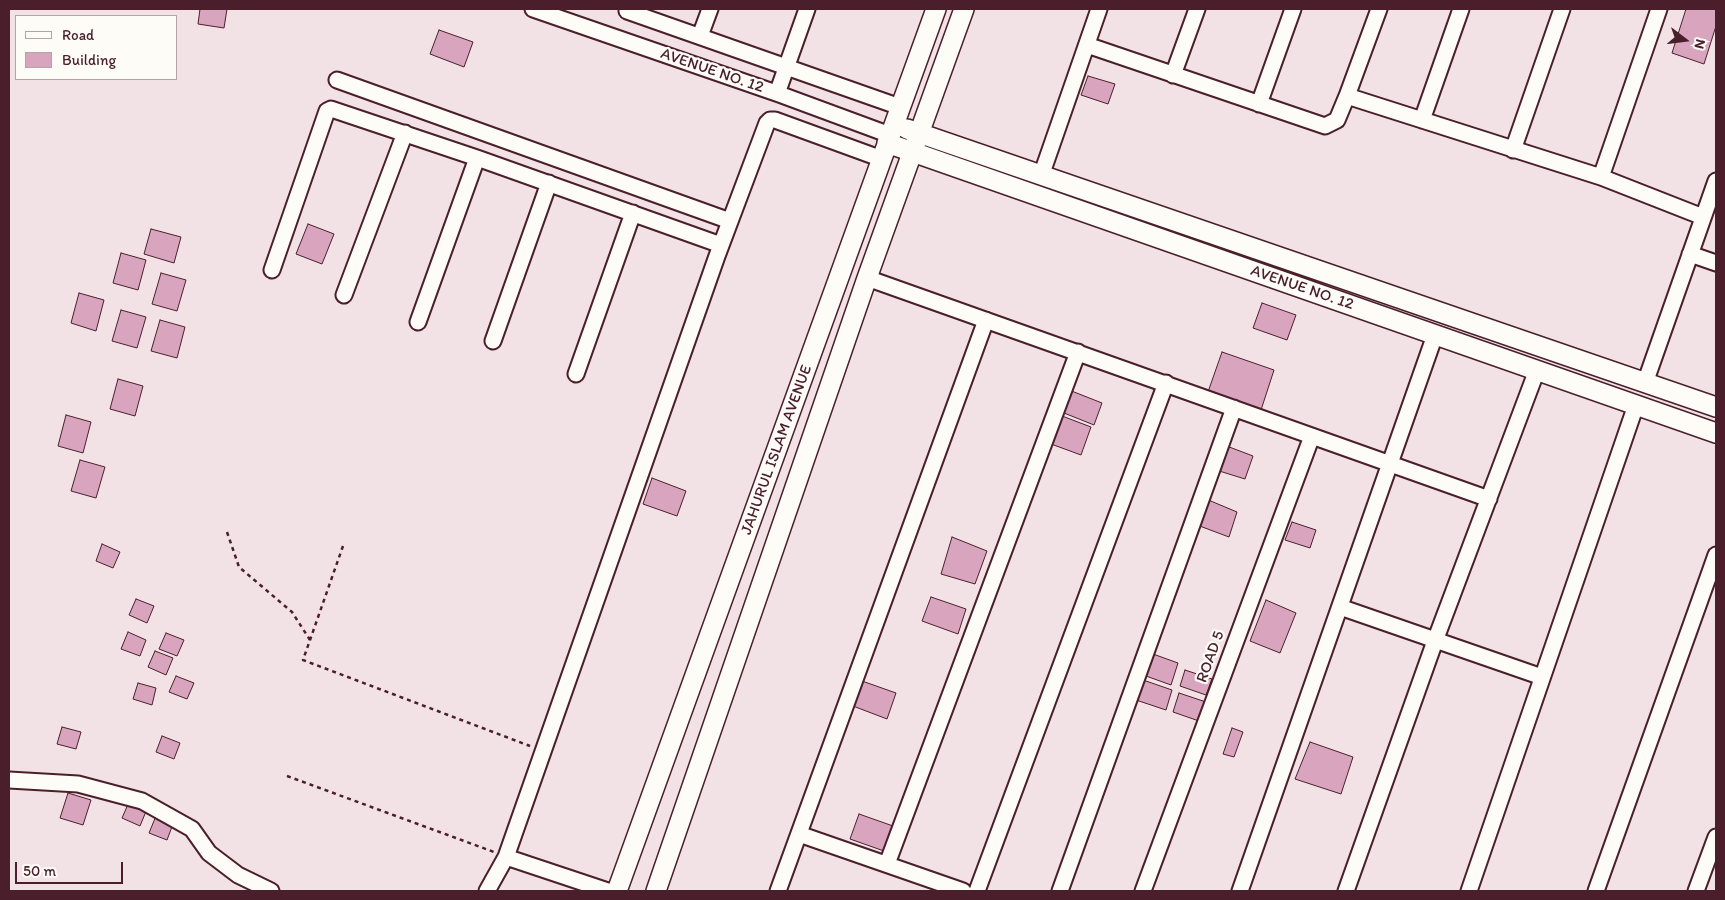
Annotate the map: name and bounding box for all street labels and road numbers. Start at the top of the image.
street label: AVENUE NO. 12 [658,44,766,98]
street label: AVENUE NO. 12 [1248,261,1356,315]
street label: JAHURUL ISLAM AVENUE [737,362,817,538]
street label: ROAD 5 [1193,629,1229,685]

